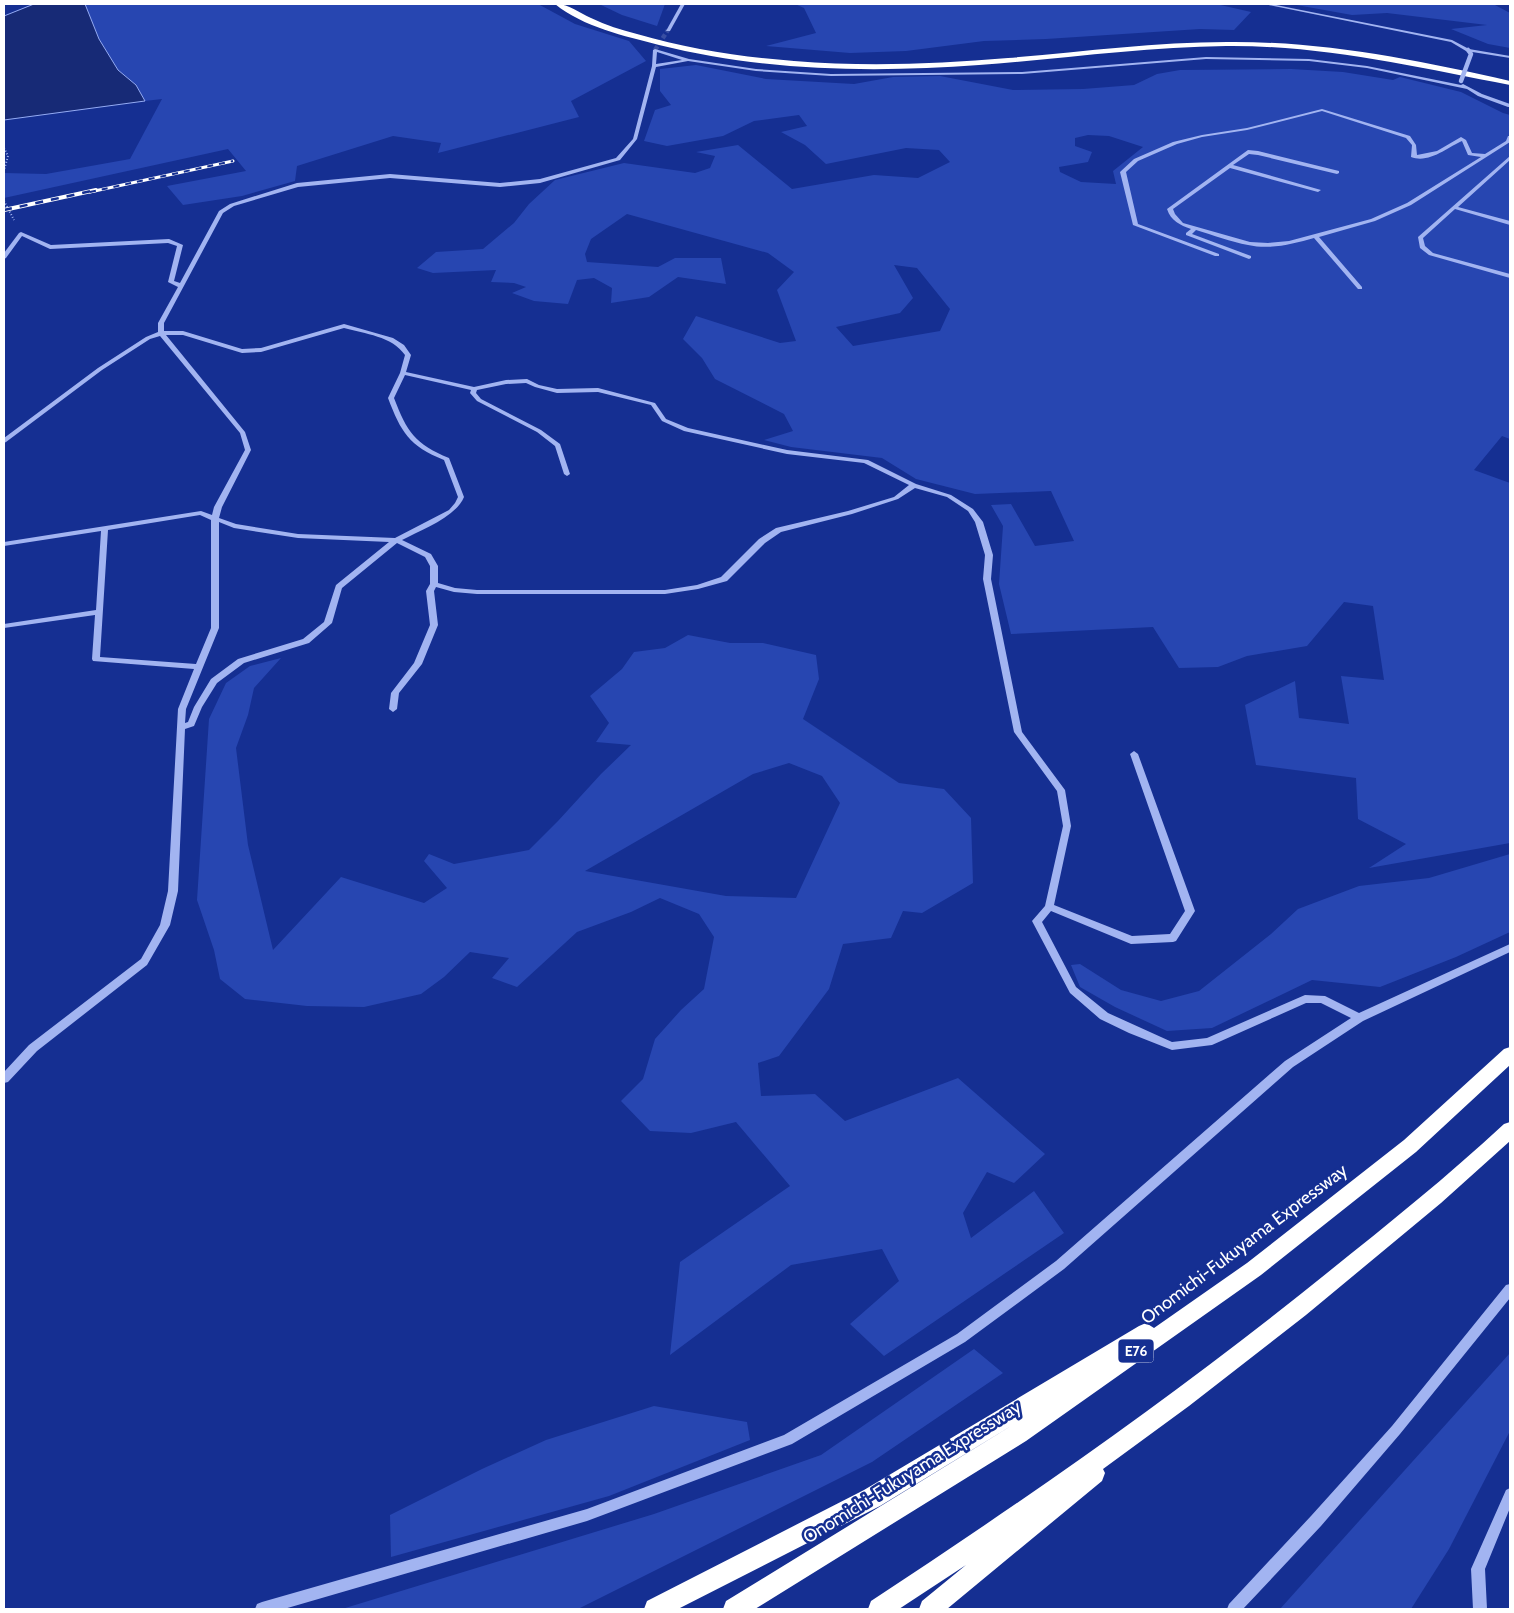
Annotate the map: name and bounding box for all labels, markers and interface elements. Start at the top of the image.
street label: Onomichi-Fukuyama Expressway [1136,1159,1352,1329]
road number: E76 [1118,1340,1154,1362]
street label: Onomichi-Fukuyama Expressway [799,1396,1025,1548]

